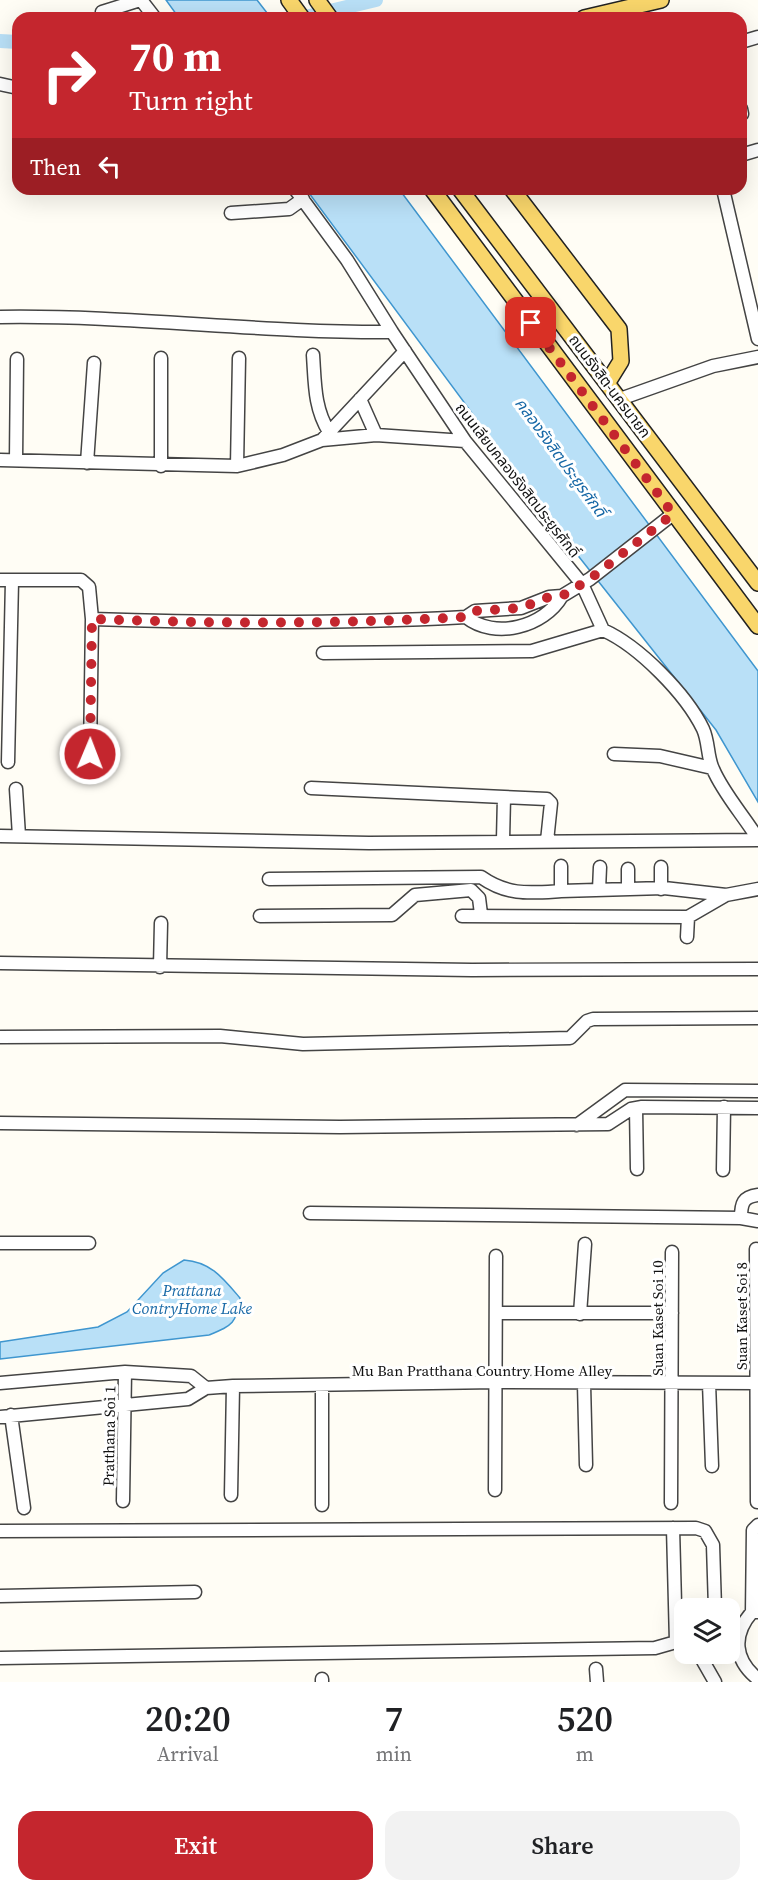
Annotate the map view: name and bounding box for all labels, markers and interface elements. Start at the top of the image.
text: 70 m [129,27,222,85]
icon: right [30,36,108,114]
text: Turn right [129,82,253,119]
icon: left [93,150,126,183]
text: Then [30,152,81,182]
pin [505,297,556,348]
icon: arrive [514,306,547,339]
street label: ถนนรังสิต-นครนายก [564,330,656,442]
water label: คลองรังสิตประยูรศักดิ์ [510,393,614,524]
street label: ถนนเลียบคลองรังสิตประยูรศักดิ์ [451,398,585,562]
position arrow [58,722,122,786]
street label: Suan Kaset Soi 10 [647,1260,668,1376]
street label: Suan Kaset Soi 8 [731,1262,752,1370]
water label: Prattana ContryHome Lake [132,1279,252,1319]
street label: Mu Ban Pratthana Country Home Alley [352,1360,613,1381]
street label: Pratthana Soi 1 [98,1386,120,1486]
map controls [674,1598,740,1664]
button: layers [674,1598,740,1664]
text: 20:20 [145,1694,231,1743]
text: 7 [384,1694,403,1743]
text: 520 [557,1694,613,1743]
text: Arrival [157,1740,219,1768]
text: min [376,1740,412,1768]
text: m [576,1740,594,1768]
button: Exit [18,1811,373,1880]
button: Share [385,1811,740,1880]

